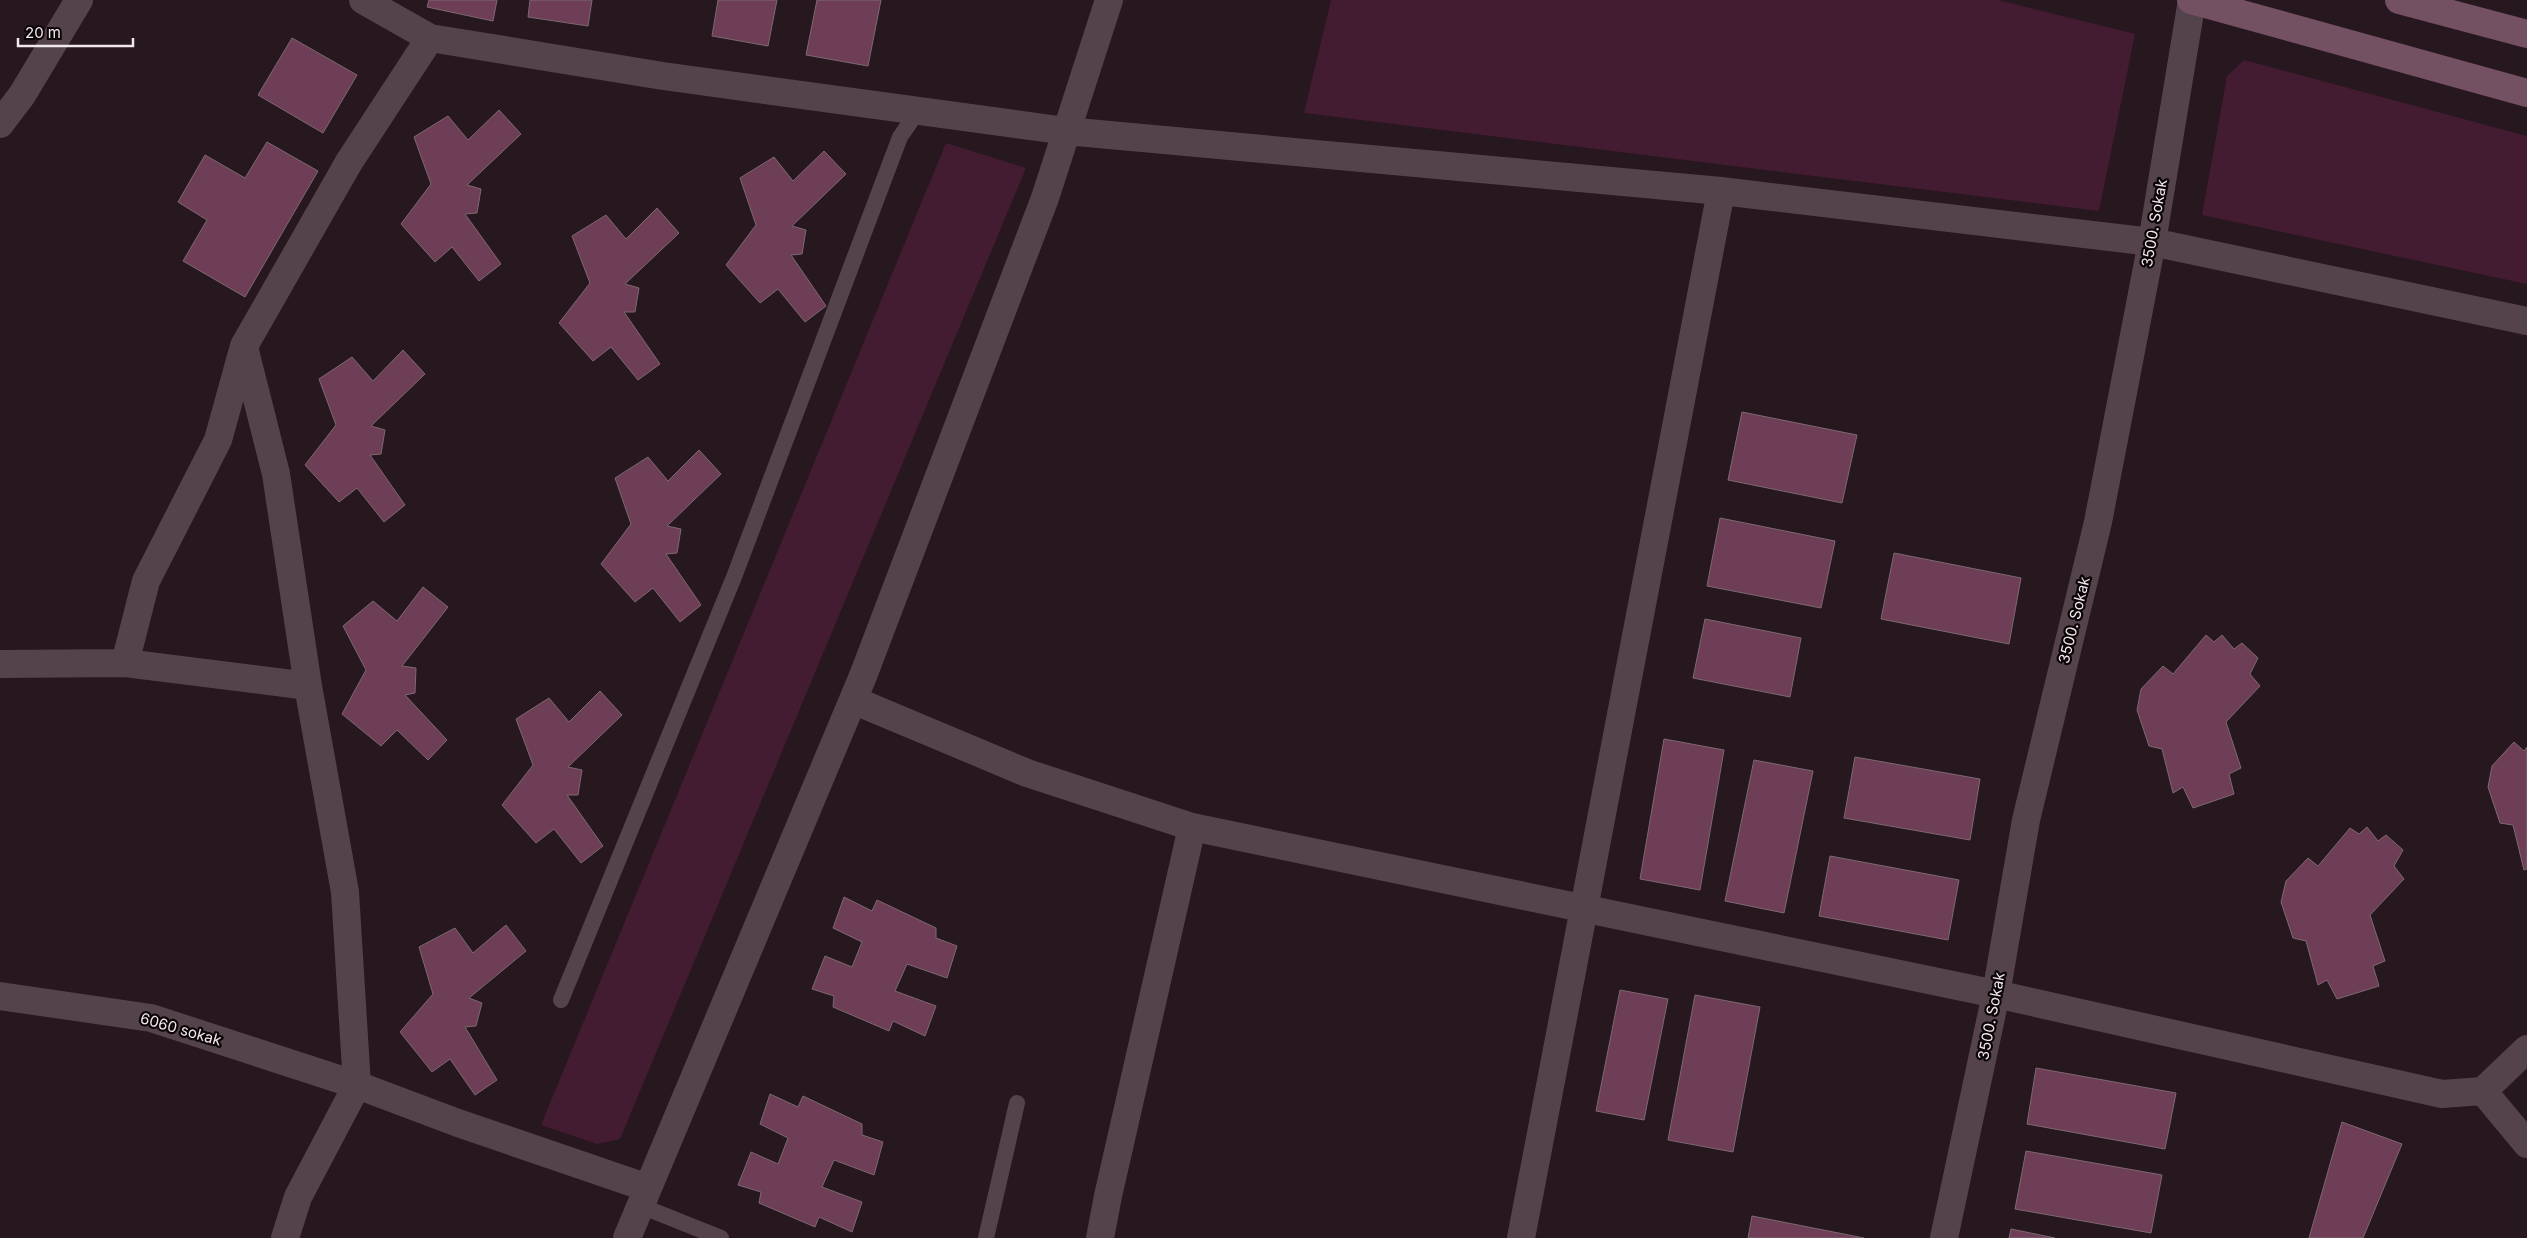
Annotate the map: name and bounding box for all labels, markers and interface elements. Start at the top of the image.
scale bar [18,15,132,47]
text: 20 m [25,23,61,42]
street label: 3500. Sokak [2137,177,2171,268]
street label: 3500. Sokak [2054,574,2094,665]
street label: 3500. Sokak [1973,970,2009,1061]
street label: 6060 sokak [138,1008,225,1050]

